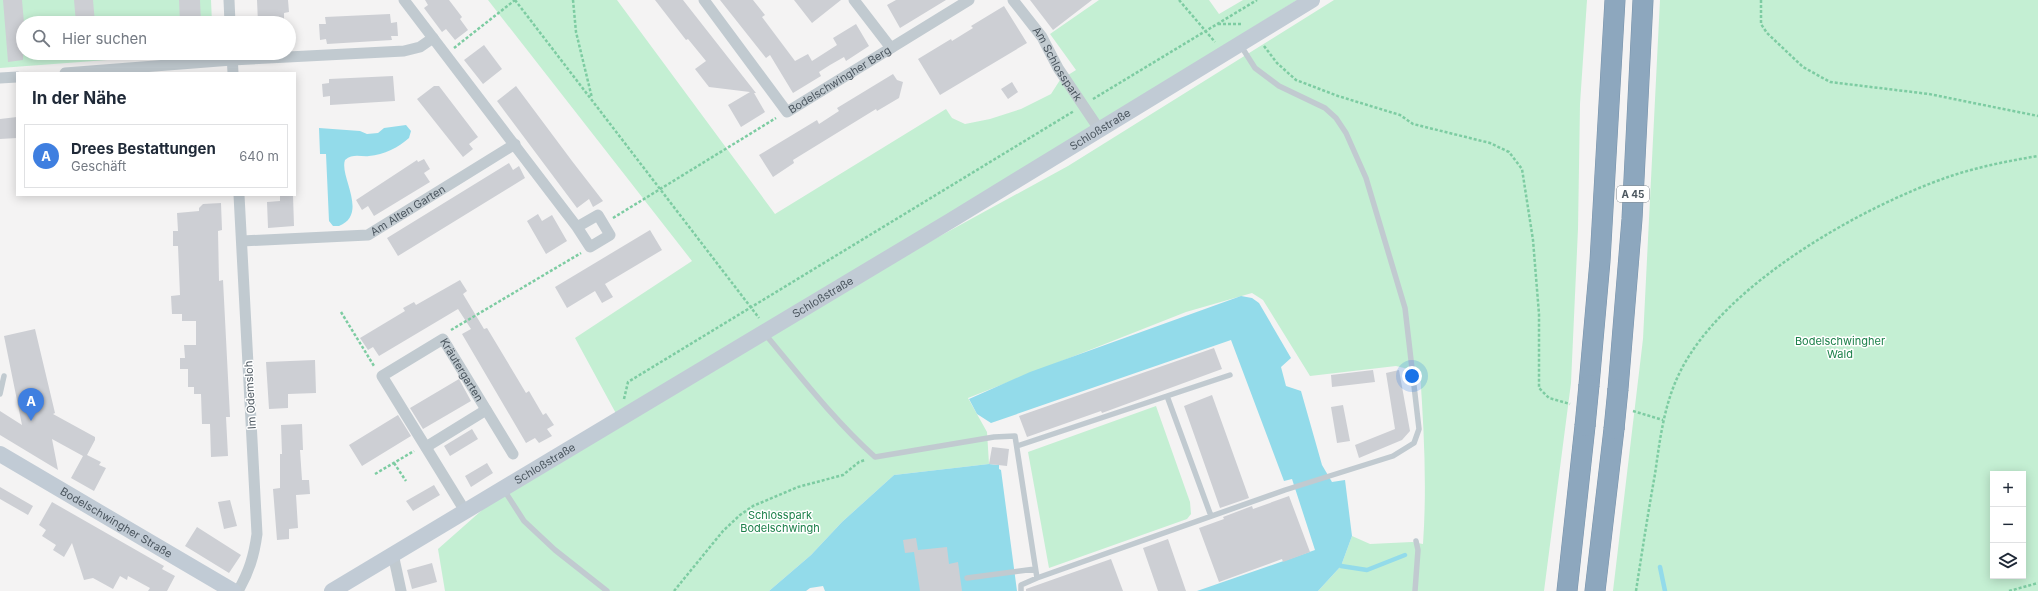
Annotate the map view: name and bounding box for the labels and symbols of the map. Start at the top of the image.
street label: Am Schlosspark [1030,24,1085,104]
street label: Bodelschwingher Berg [786,43,893,117]
street label: Schloßstraße [1067,106,1133,153]
street label: Am Alten Garten [368,182,448,239]
road number: A 45 [1617,186,1649,202]
street label: Schloßstraße [790,273,856,321]
park label: Bodelschwingher Wald [1795,334,1885,361]
street label: Kräutergarten [437,336,486,404]
street label: Im Odemsloh [241,360,259,430]
your location [1402,366,1422,386]
pin: A [18,388,44,421]
street label: Schloßstraße [512,440,578,487]
street label: Bodelschwingher Straße [58,484,175,561]
park label: Schlosspark Bodelschwingh [740,508,820,535]

